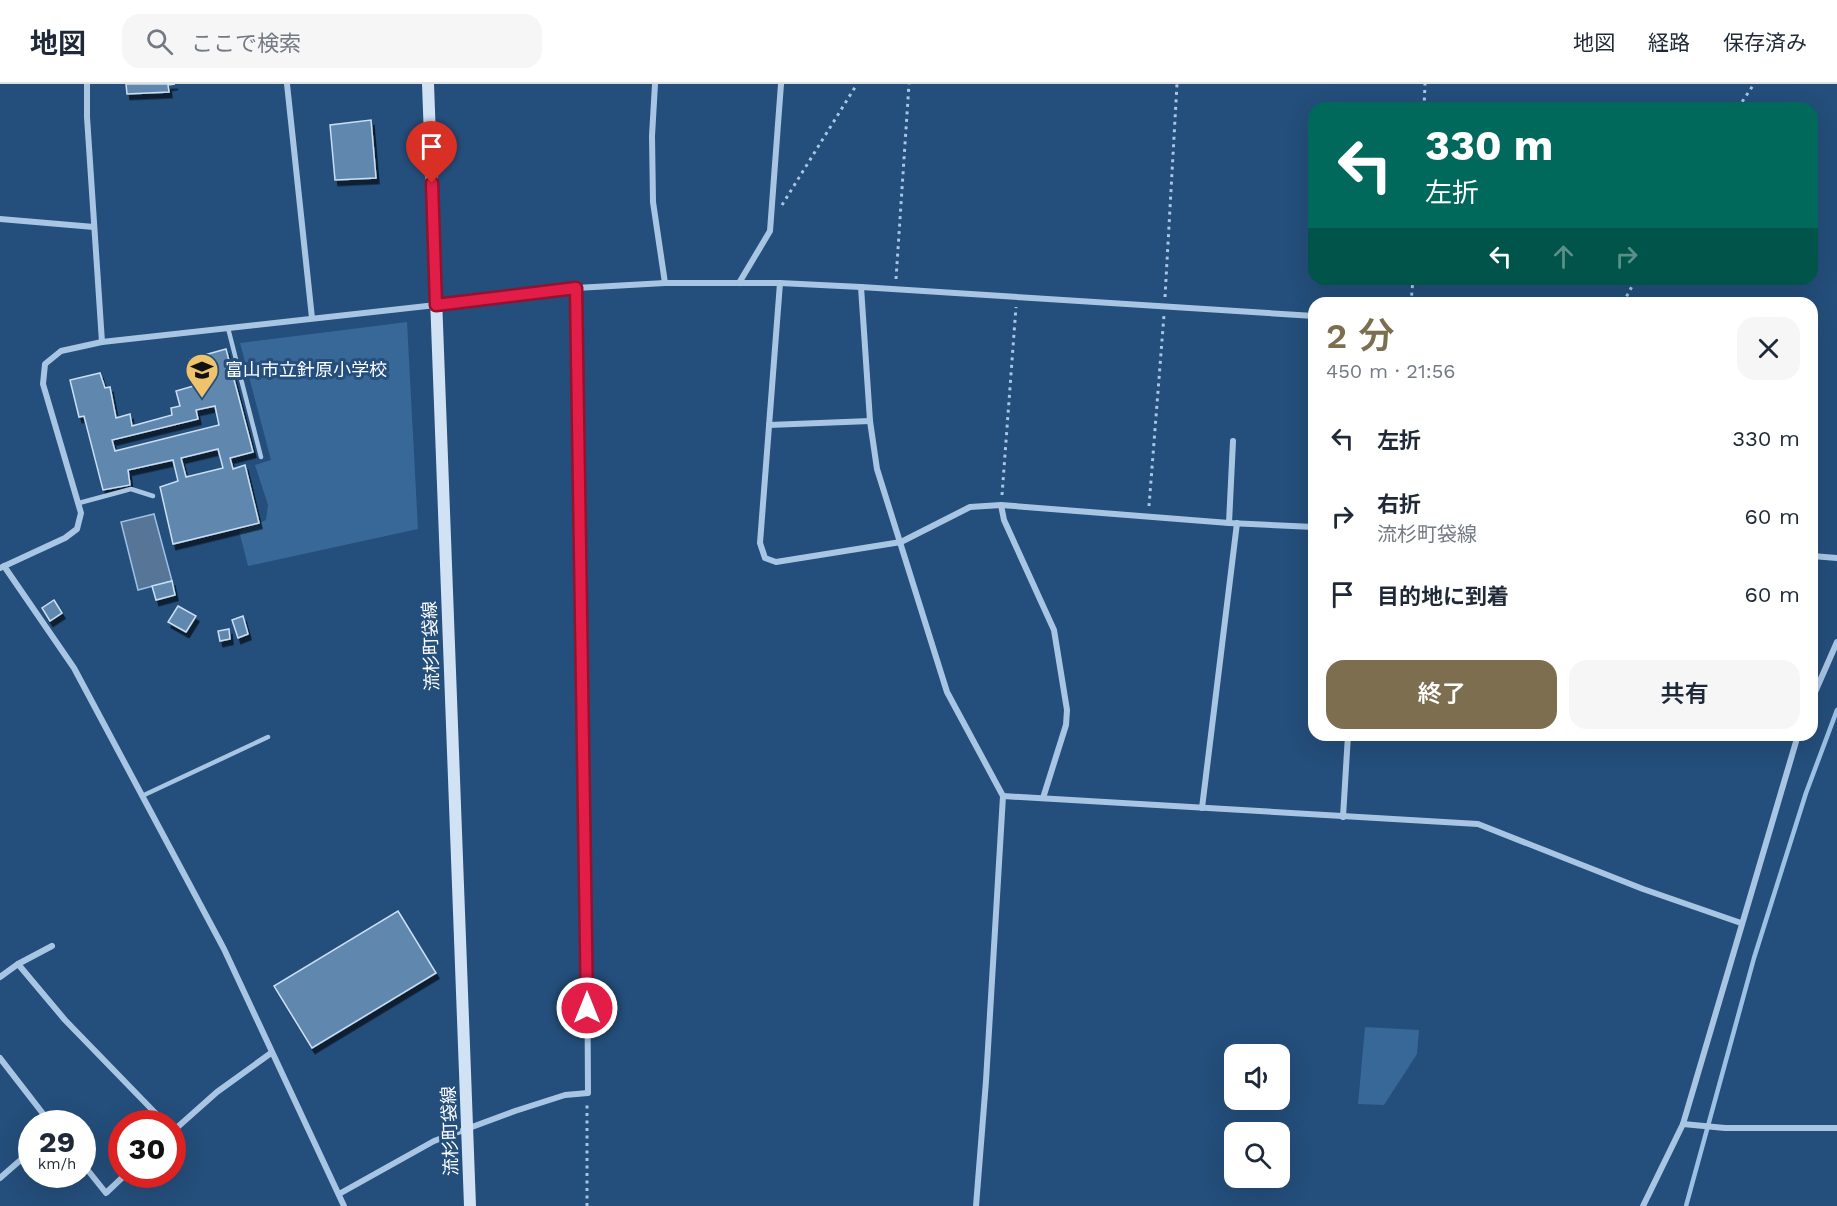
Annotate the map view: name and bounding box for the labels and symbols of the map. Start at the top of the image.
pin [406,121,457,183]
school or university icon: 富山市立針原小学校 [184,352,220,399]
place label: 富山市立針原小学校 [225,359,387,380]
street label: 流杉町袋線 [418,601,443,691]
position arrow [555,976,619,1040]
street label: 流杉町袋線 [437,1086,462,1176]
speed limit sign: 30 [108,1110,186,1188]

